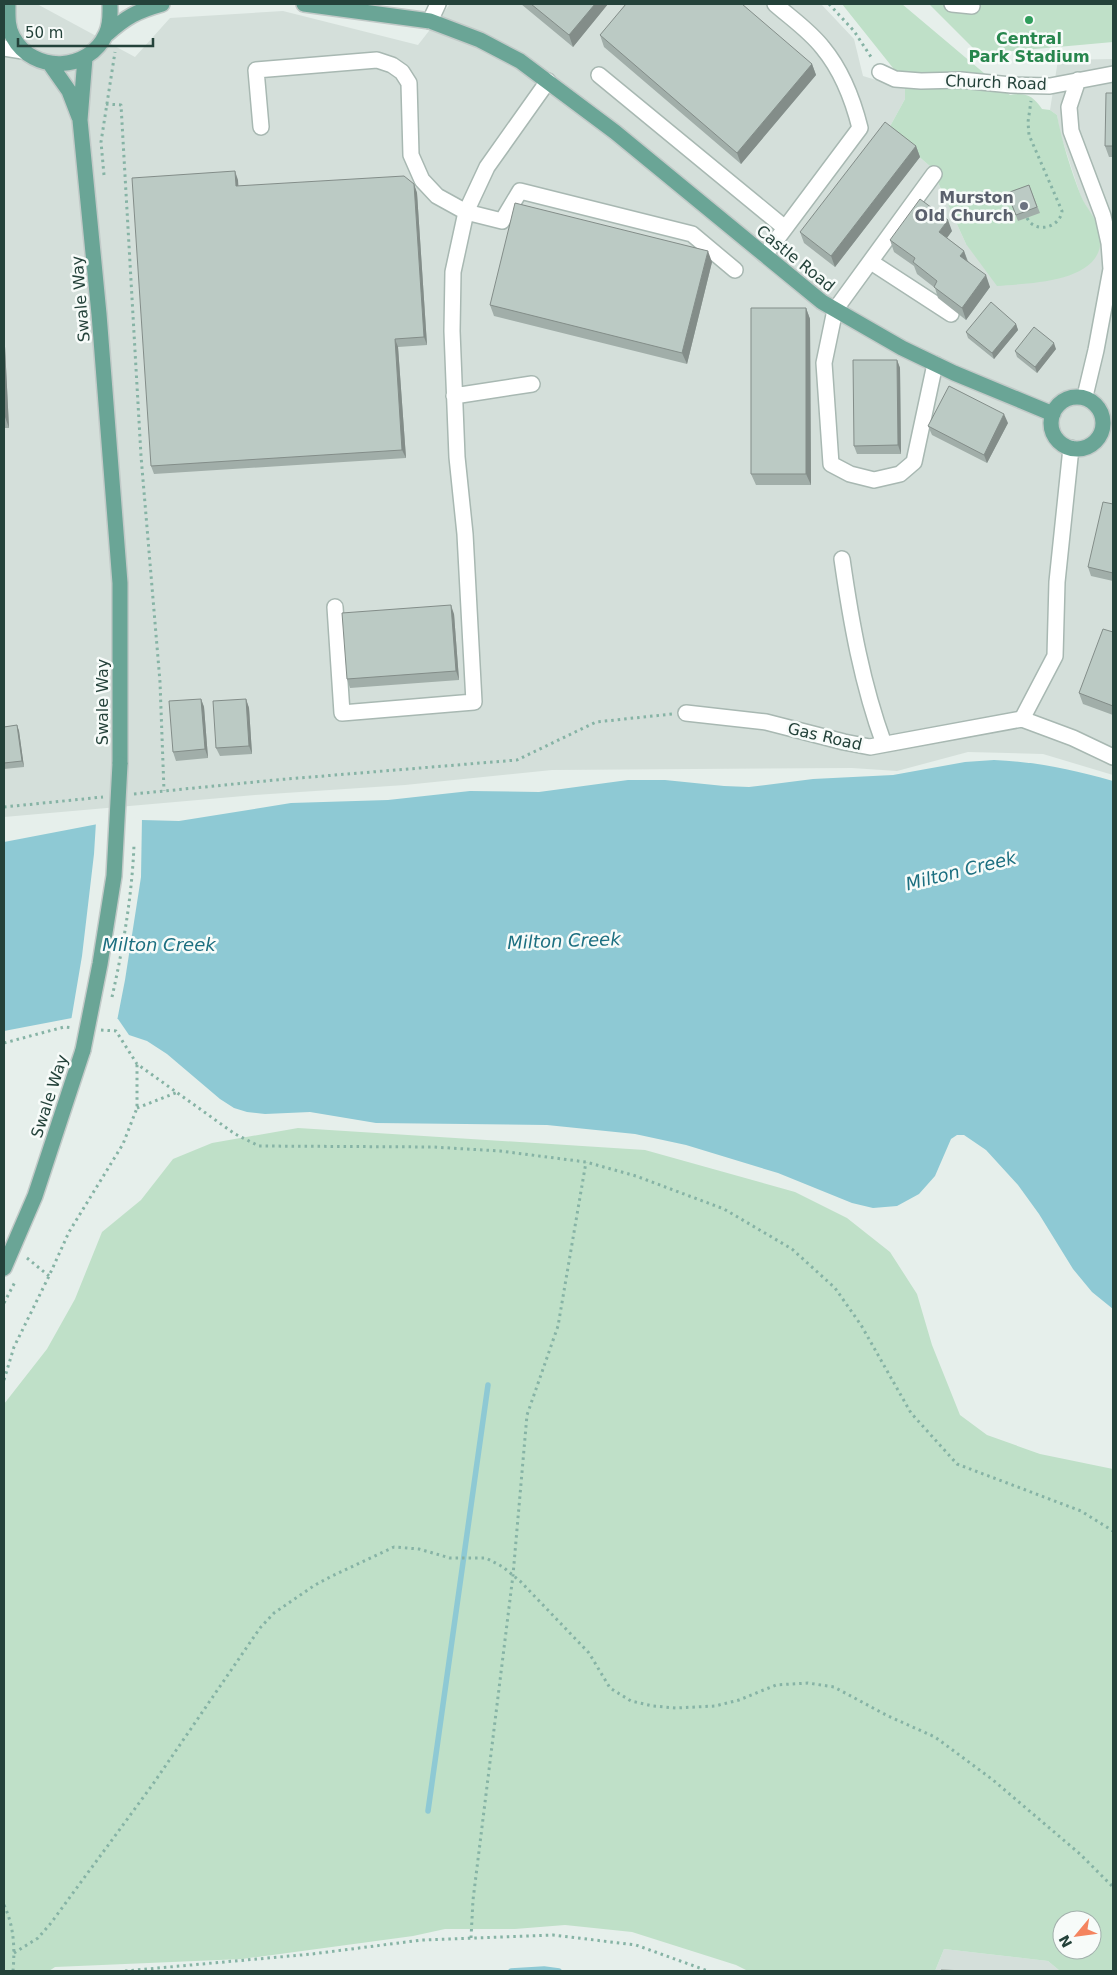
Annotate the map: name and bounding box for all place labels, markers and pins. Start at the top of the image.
marker: Central Park Stadium [1023,14,1035,26]
place label: Central Park Stadium [968,29,1090,66]
place label: Murston Old Church [915,188,1014,225]
marker: Murston Old Church [1018,200,1030,212]

